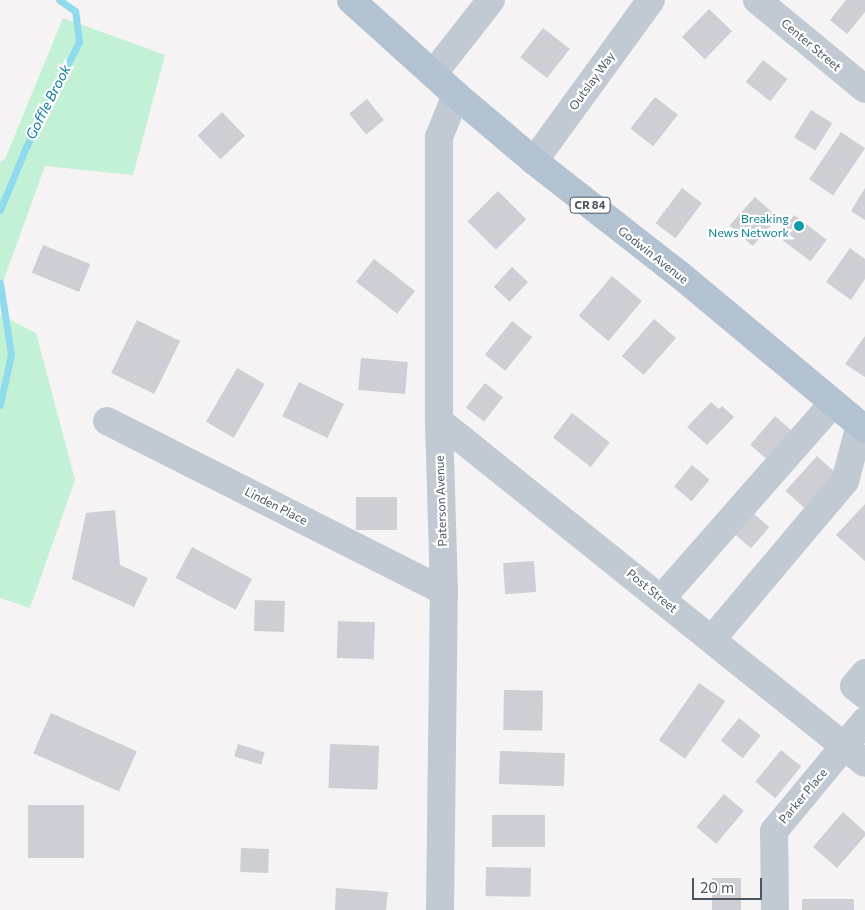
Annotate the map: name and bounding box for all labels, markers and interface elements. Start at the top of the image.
street label: Center Street [778,16,844,74]
street label: Outslay Way [566,49,618,113]
water label: Goffle Brook [22,62,74,142]
road number: CR 84 [569,196,611,214]
place label: Breaking News Network [708,212,789,240]
marker: Breaking News Network [793,220,805,232]
street label: Godwin Avenue [615,223,691,287]
street label: Paterson Avenue [432,455,450,547]
street label: Linden Place [242,484,310,528]
street label: Post Street [624,566,680,616]
street label: Parker Place [776,766,830,826]
scale bar [695,868,765,900]
text: 20 m [700,878,734,896]

